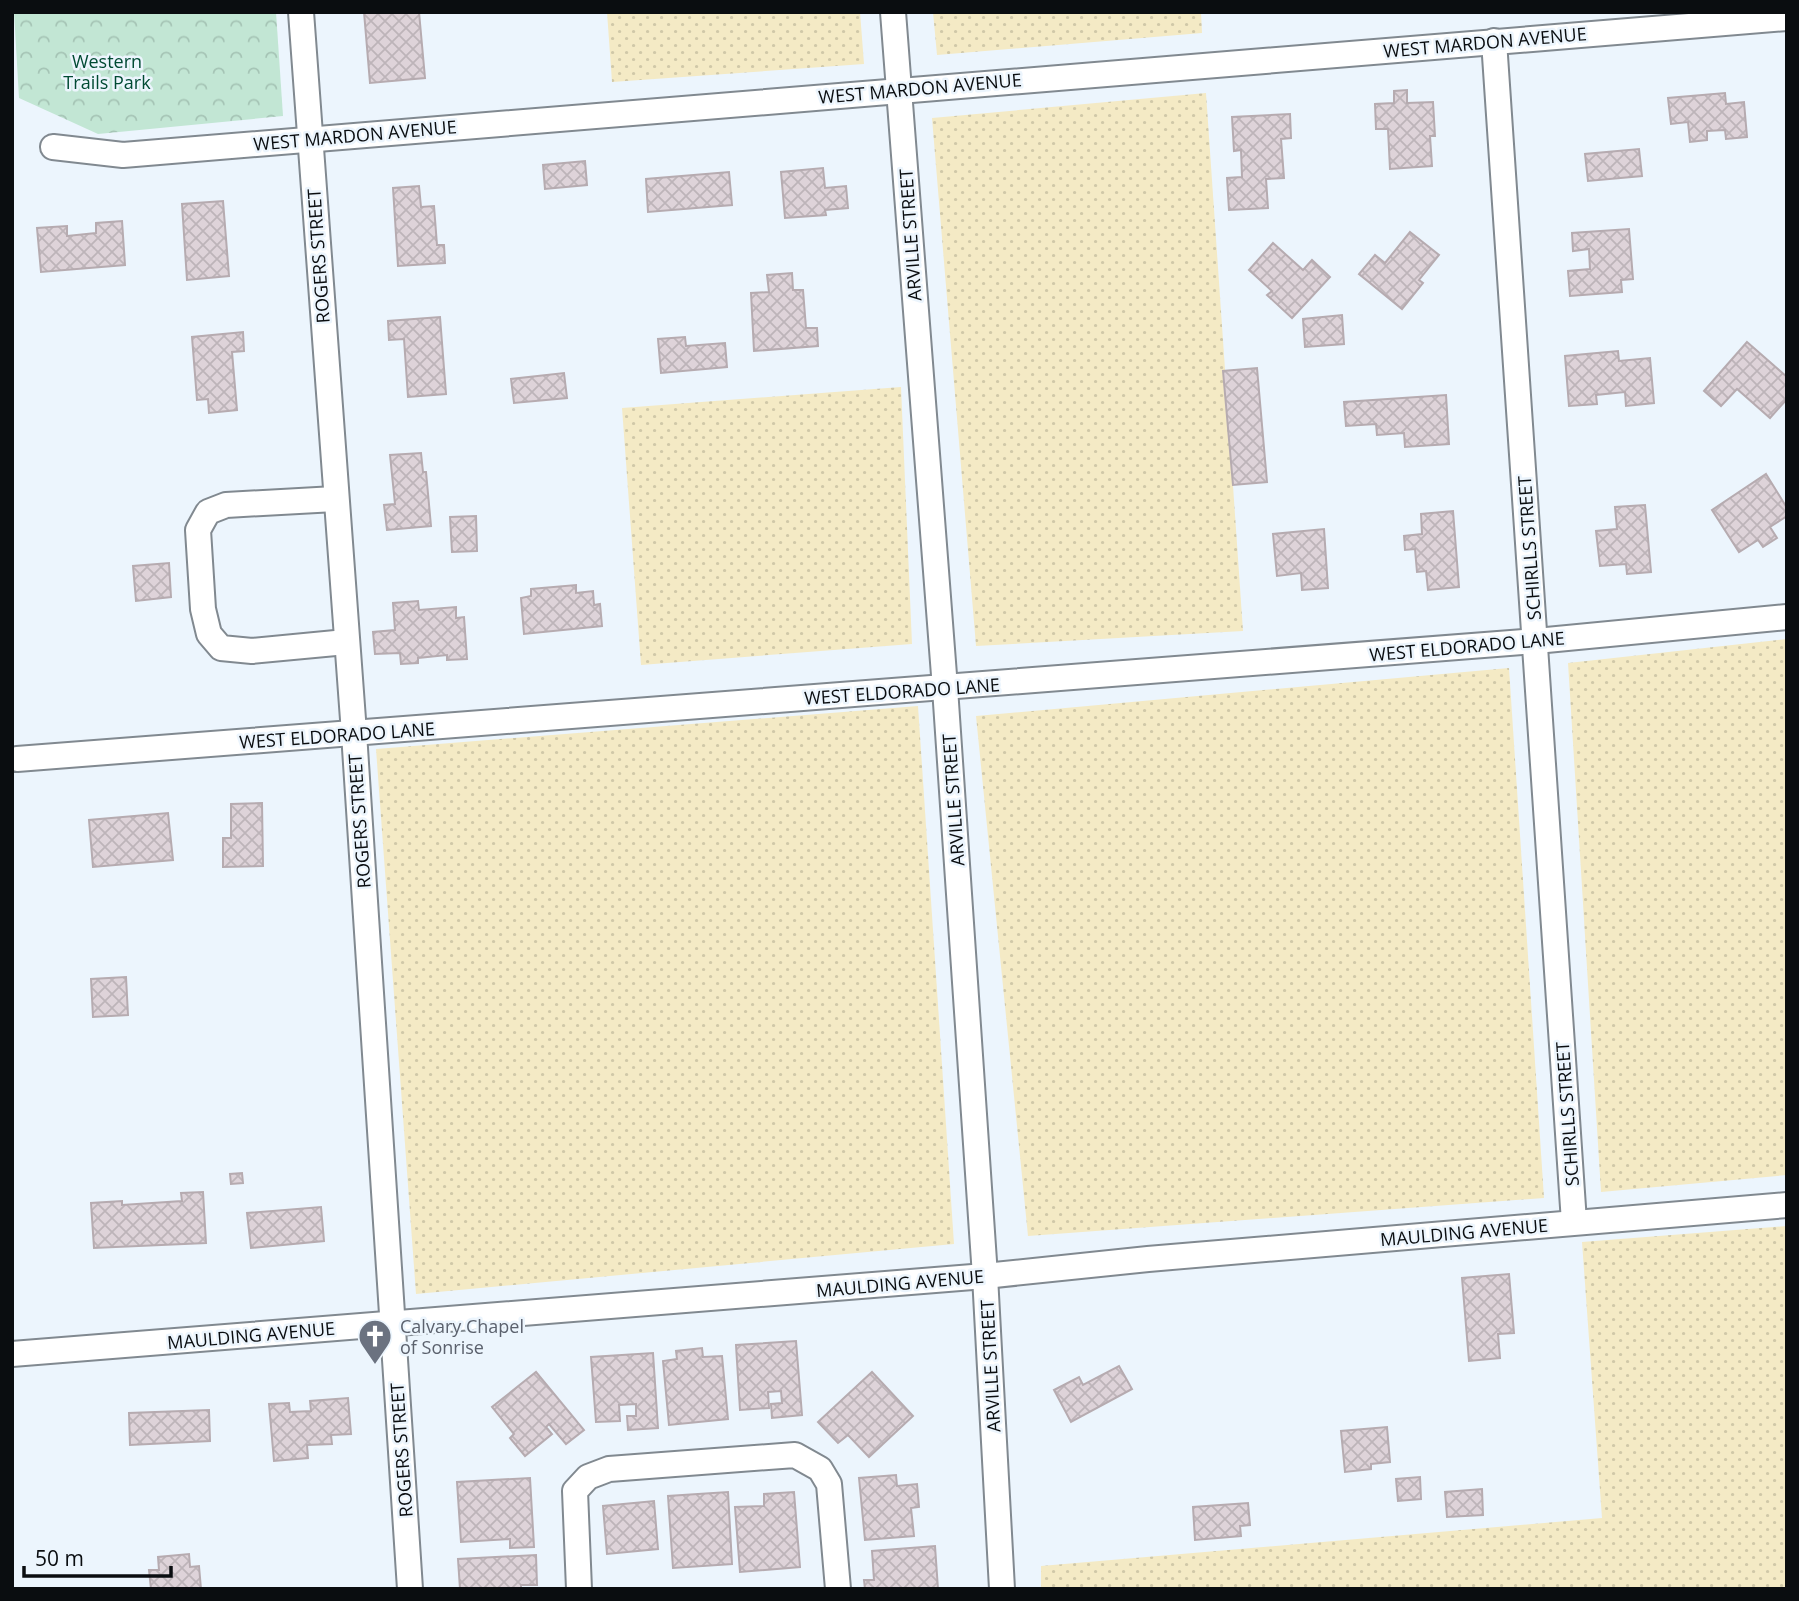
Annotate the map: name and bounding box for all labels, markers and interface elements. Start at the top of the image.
street label: WEST MARDON AVENUE [1382,21,1588,63]
park label: Western Trails Park [63,49,151,94]
street label: WEST MARDON AVENUE [817,67,1023,109]
street label: WEST MARDON AVENUE [252,114,458,156]
street label: ARVILLE STREET [893,168,927,302]
street label: ROGERS STREET [301,188,335,324]
street label: SCHIRLLS STREET [1512,475,1546,621]
street label: WEST ELDORADO LANE [1368,625,1566,667]
street label: WEST ELDORADO LANE [803,672,1001,710]
street label: WEST ELDORADO LANE [238,716,436,754]
street label: ARVILLE STREET [936,733,970,867]
street label: ROGERS STREET [342,753,376,889]
street label: SCHIRLLS STREET [1550,1041,1584,1187]
street label: MAULDING AVENUE [1379,1213,1549,1251]
street label: MAULDING AVENUE [815,1264,985,1302]
street label: ARVILLE STREET [975,1299,1005,1433]
place label: Calvary Chapel of Sonrise [400,1314,524,1359]
street label: MAULDING AVENUE [166,1316,336,1354]
church icon: Calvary Chapel of Sonrise [356,1317,394,1366]
street label: ROGERS STREET [384,1382,418,1518]
scale bar [24,1534,172,1578]
text: 50 m [35,1544,84,1572]

